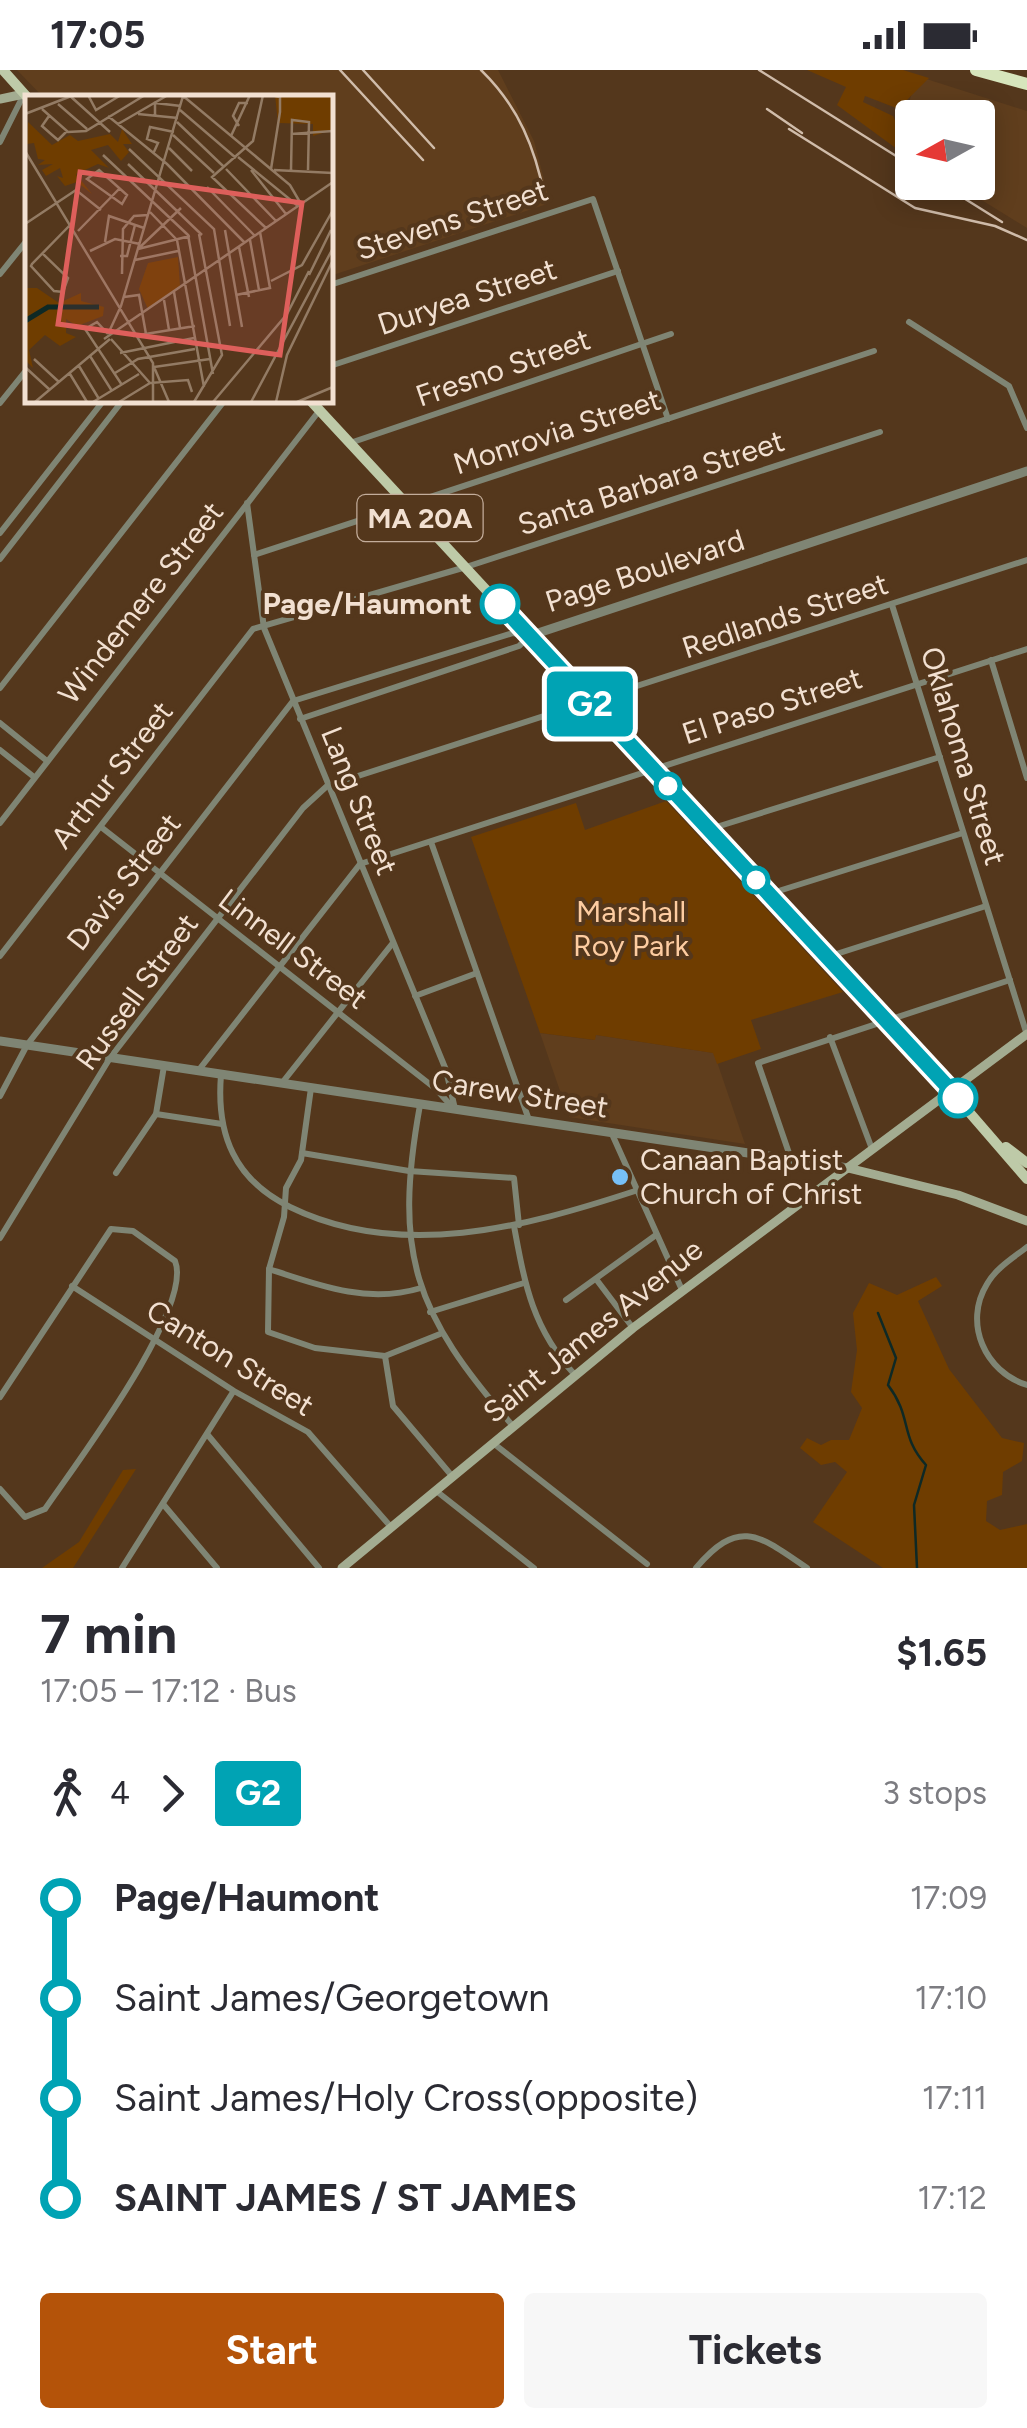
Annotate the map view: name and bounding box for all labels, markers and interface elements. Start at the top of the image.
text: 17:05 [50,12,145,58]
inset map [25,95,332,402]
north arrow [895,100,995,200]
map controls [895,100,995,200]
street label: Stevens Street [351,171,552,268]
street label: Duryea Street [373,250,561,343]
street label: Fresno Street [411,320,595,415]
street label: Monrovia Street [448,381,665,482]
street label: Santa Barbara Street [513,422,789,543]
street label: Windemere Street [50,494,231,711]
road number: MA 20A [358,495,482,541]
street label: Page Boulevard [541,521,749,620]
street label: Redlands Street [677,565,892,666]
place label: Page/Haumont [262,585,472,622]
marker: Page/Haumont [481,585,519,623]
street label: Oklahoma Street [913,642,1014,869]
street label: El Paso Street [677,659,866,752]
line badge: G2 [545,672,635,736]
text: G2 [567,683,613,725]
street label: Arthur Street [43,694,181,856]
street label: Lang Street [313,721,406,880]
unlabelled marker [655,773,681,799]
street label: Davis Street [59,806,189,958]
unlabelled marker [743,867,769,893]
street label: Linnell Street [211,881,375,1017]
park label: Marshall Roy Park [573,893,689,964]
street label: Russell Street [67,906,206,1077]
street label: Carew Street [429,1061,611,1126]
unlabelled marker [939,1079,977,1117]
place label: Canaan Baptist Church of Christ [640,1141,862,1212]
marker: Canaan Baptist Church of Christ [609,1166,631,1188]
street label: Saint James Avenue [475,1231,710,1430]
street label: Canton Street [140,1291,321,1424]
text: 7 min [40,1601,177,1667]
text: $1.65 [896,1630,987,1676]
text: 17:05 – 17:12 · Bus [40,1672,297,1710]
icon: walk [40,1766,95,1821]
icon: forward [145,1766,200,1821]
text: G2 [235,1772,281,1814]
text: 4 [110,1774,130,1812]
text: 3 stops [882,1774,987,1812]
text: Page/Haumont [114,1875,380,1921]
text: 17:09 [910,1879,987,1917]
text: Saint James/Georgetown [114,1975,549,2021]
text: 17:10 [915,1979,987,2017]
text: Saint James/Holy Cross(opposite) [114,2075,698,2121]
text: 17:11 [922,2079,987,2117]
text: SAINT JAMES / ST JAMES [114,2175,577,2221]
text: 17:12 [917,2179,987,2217]
button: Start [40,2293,504,2408]
button: Tickets [524,2293,987,2408]

